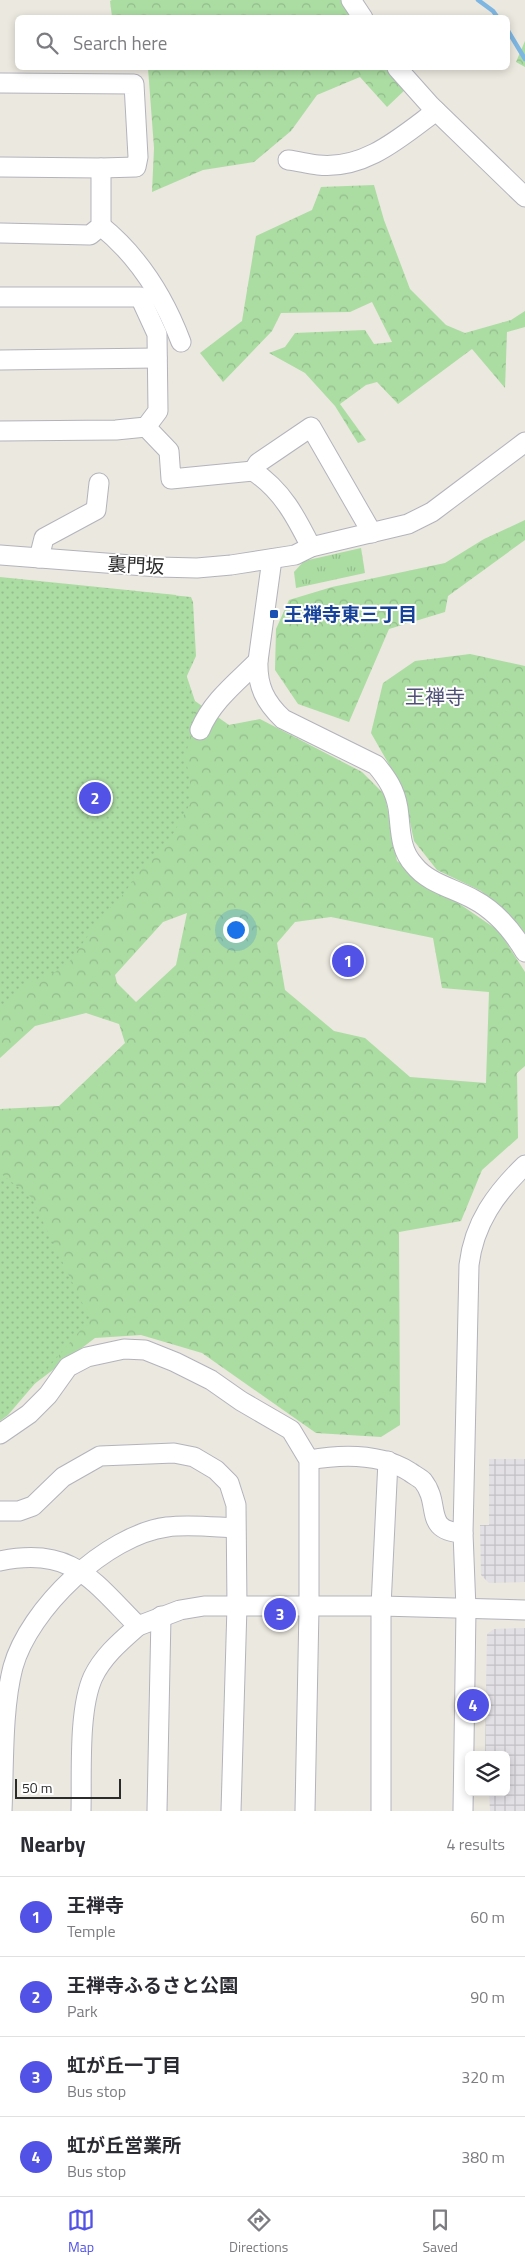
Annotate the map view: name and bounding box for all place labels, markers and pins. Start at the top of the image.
place label: 王禅寺東三丁目 [284,599,417,628]
marker: 王禅寺東三丁目 [268,608,280,620]
pin: 2 [79,779,111,817]
pin: 1 [332,942,364,980]
pin: 3 [264,1595,296,1633]
pin: 4 [457,1686,489,1724]

